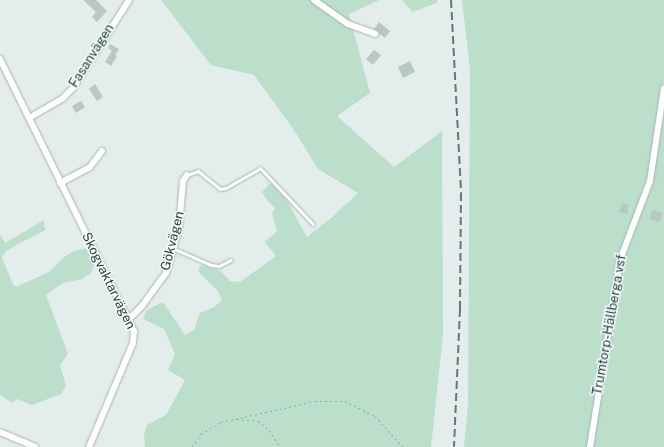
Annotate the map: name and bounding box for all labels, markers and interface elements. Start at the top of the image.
street label: Fasanvägen [66,21,118,91]
street label: Gökvägen [158,210,188,272]
street label: Skogvaktarvägen [78,230,138,332]
street label: Trumtorp-Hällberga vsf [590,254,630,396]

